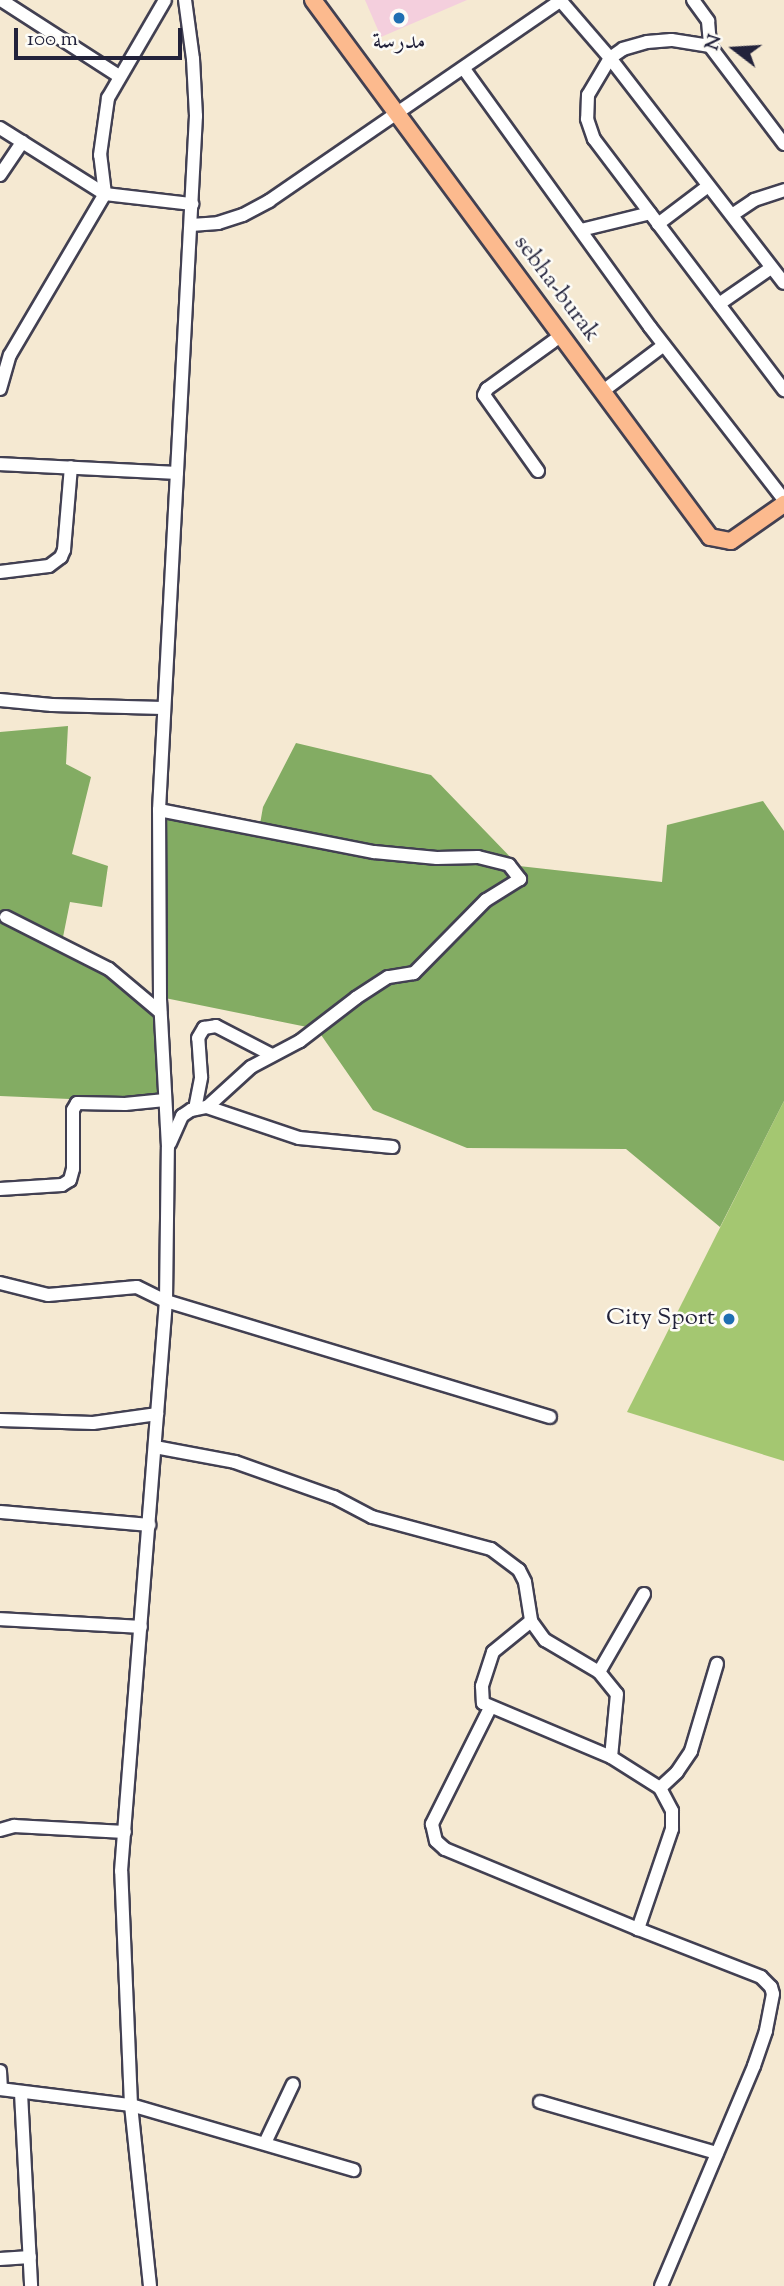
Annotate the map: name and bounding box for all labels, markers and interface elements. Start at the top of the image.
marker: مدرسة [391,10,407,26]
scale bar [18,14,186,58]
north arrow [700,14,770,84]
text: 100 m [27,25,78,55]
place label: مدرسة [373,29,425,57]
text: N [699,32,730,54]
street label: sebha-burak [507,230,605,348]
place label: City Sport [606,1305,715,1333]
marker: City Sport [721,1311,737,1327]

